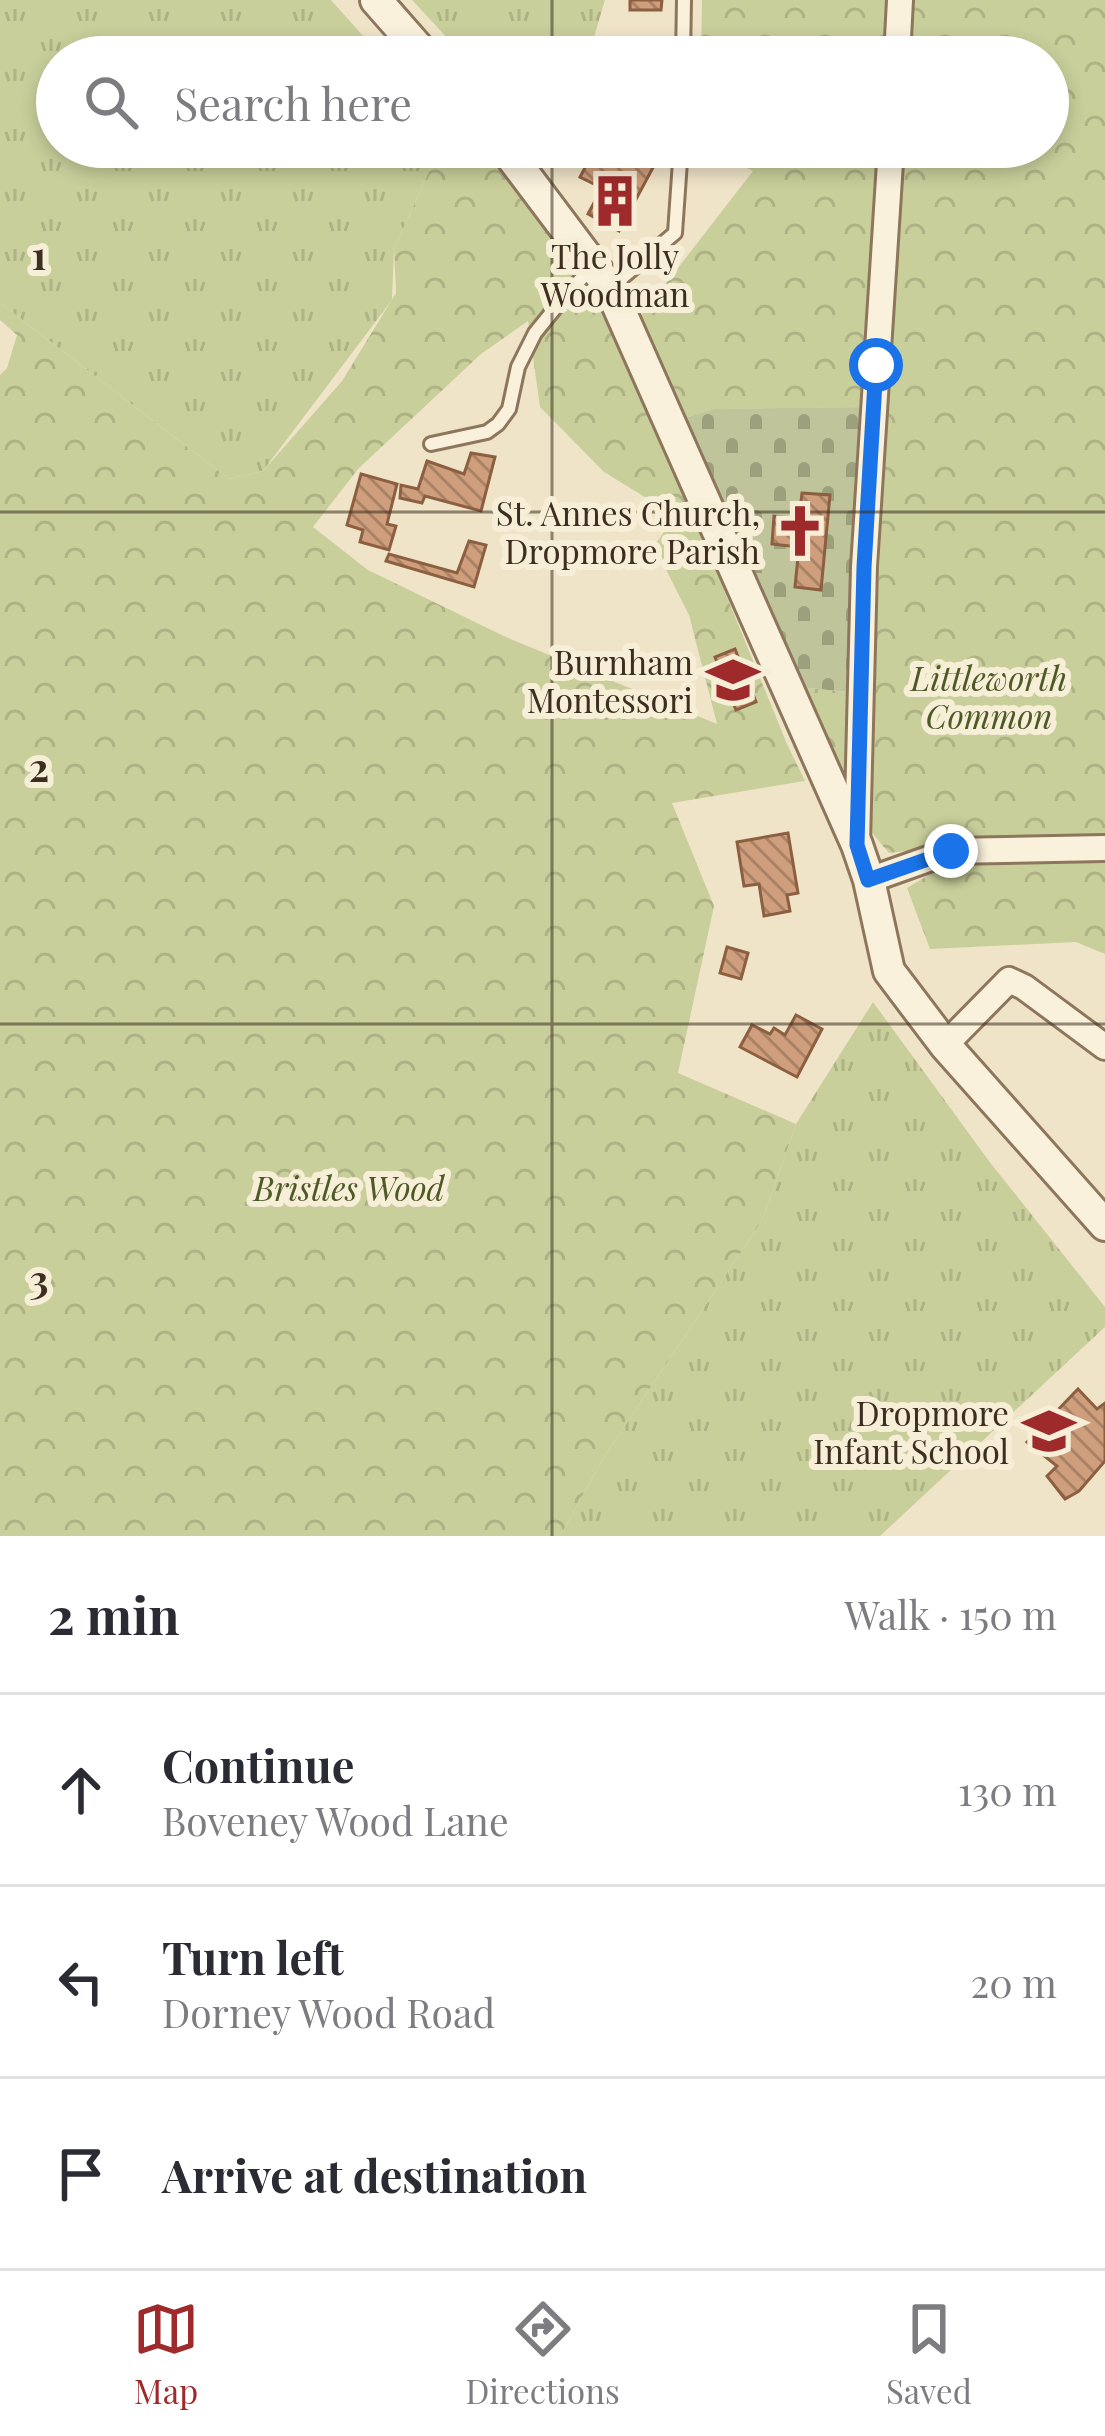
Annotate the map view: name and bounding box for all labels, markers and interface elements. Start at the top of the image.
search box [36,36,1069,168]
icon: search [78,69,144,135]
text: Search here [174,72,412,132]
building icon: The Jolly Woodman [586,172,644,230]
text: 1 [32,228,46,280]
place label: The Jolly Woodman [540,233,689,315]
route start [849,338,903,392]
place label: St. Annes Church, Dropmore Parish [496,490,760,572]
church icon: St. Annes Church, Dropmore Parish [771,502,829,560]
place label: Burnham Montessori [527,639,693,721]
school or university icon: Burnham Montessori [704,651,762,709]
park label: Littleworth Common [909,655,1067,737]
text: 2 [29,740,49,792]
route end [924,824,978,878]
park label: Bristles Wood [252,1165,446,1209]
text: 3 [29,1252,49,1304]
place label: Dropmore Infant School [813,1390,1009,1472]
school or university icon: Dropmore Infant School [1020,1402,1078,1460]
text: 2 min [48,1580,180,1648]
text: Walk · 150 m [844,1588,1057,1640]
text: Continue [162,1734,354,1794]
icon: ahead [48,1757,114,1823]
text: 130 m [958,1764,1057,1816]
text: Boveney Wood Lane [162,1794,509,1846]
text: Turn left [162,1926,344,1986]
icon: left [48,1949,114,2015]
text: 20 m [971,1956,1057,2008]
text: Dorney Wood Road [162,1986,495,2038]
icon: arrive [48,2141,114,2207]
text: Arrive at destination [162,2144,587,2204]
tab: Map [133,2296,199,2412]
tab: Directions [465,2296,620,2412]
tab: Saved [886,2296,972,2412]

